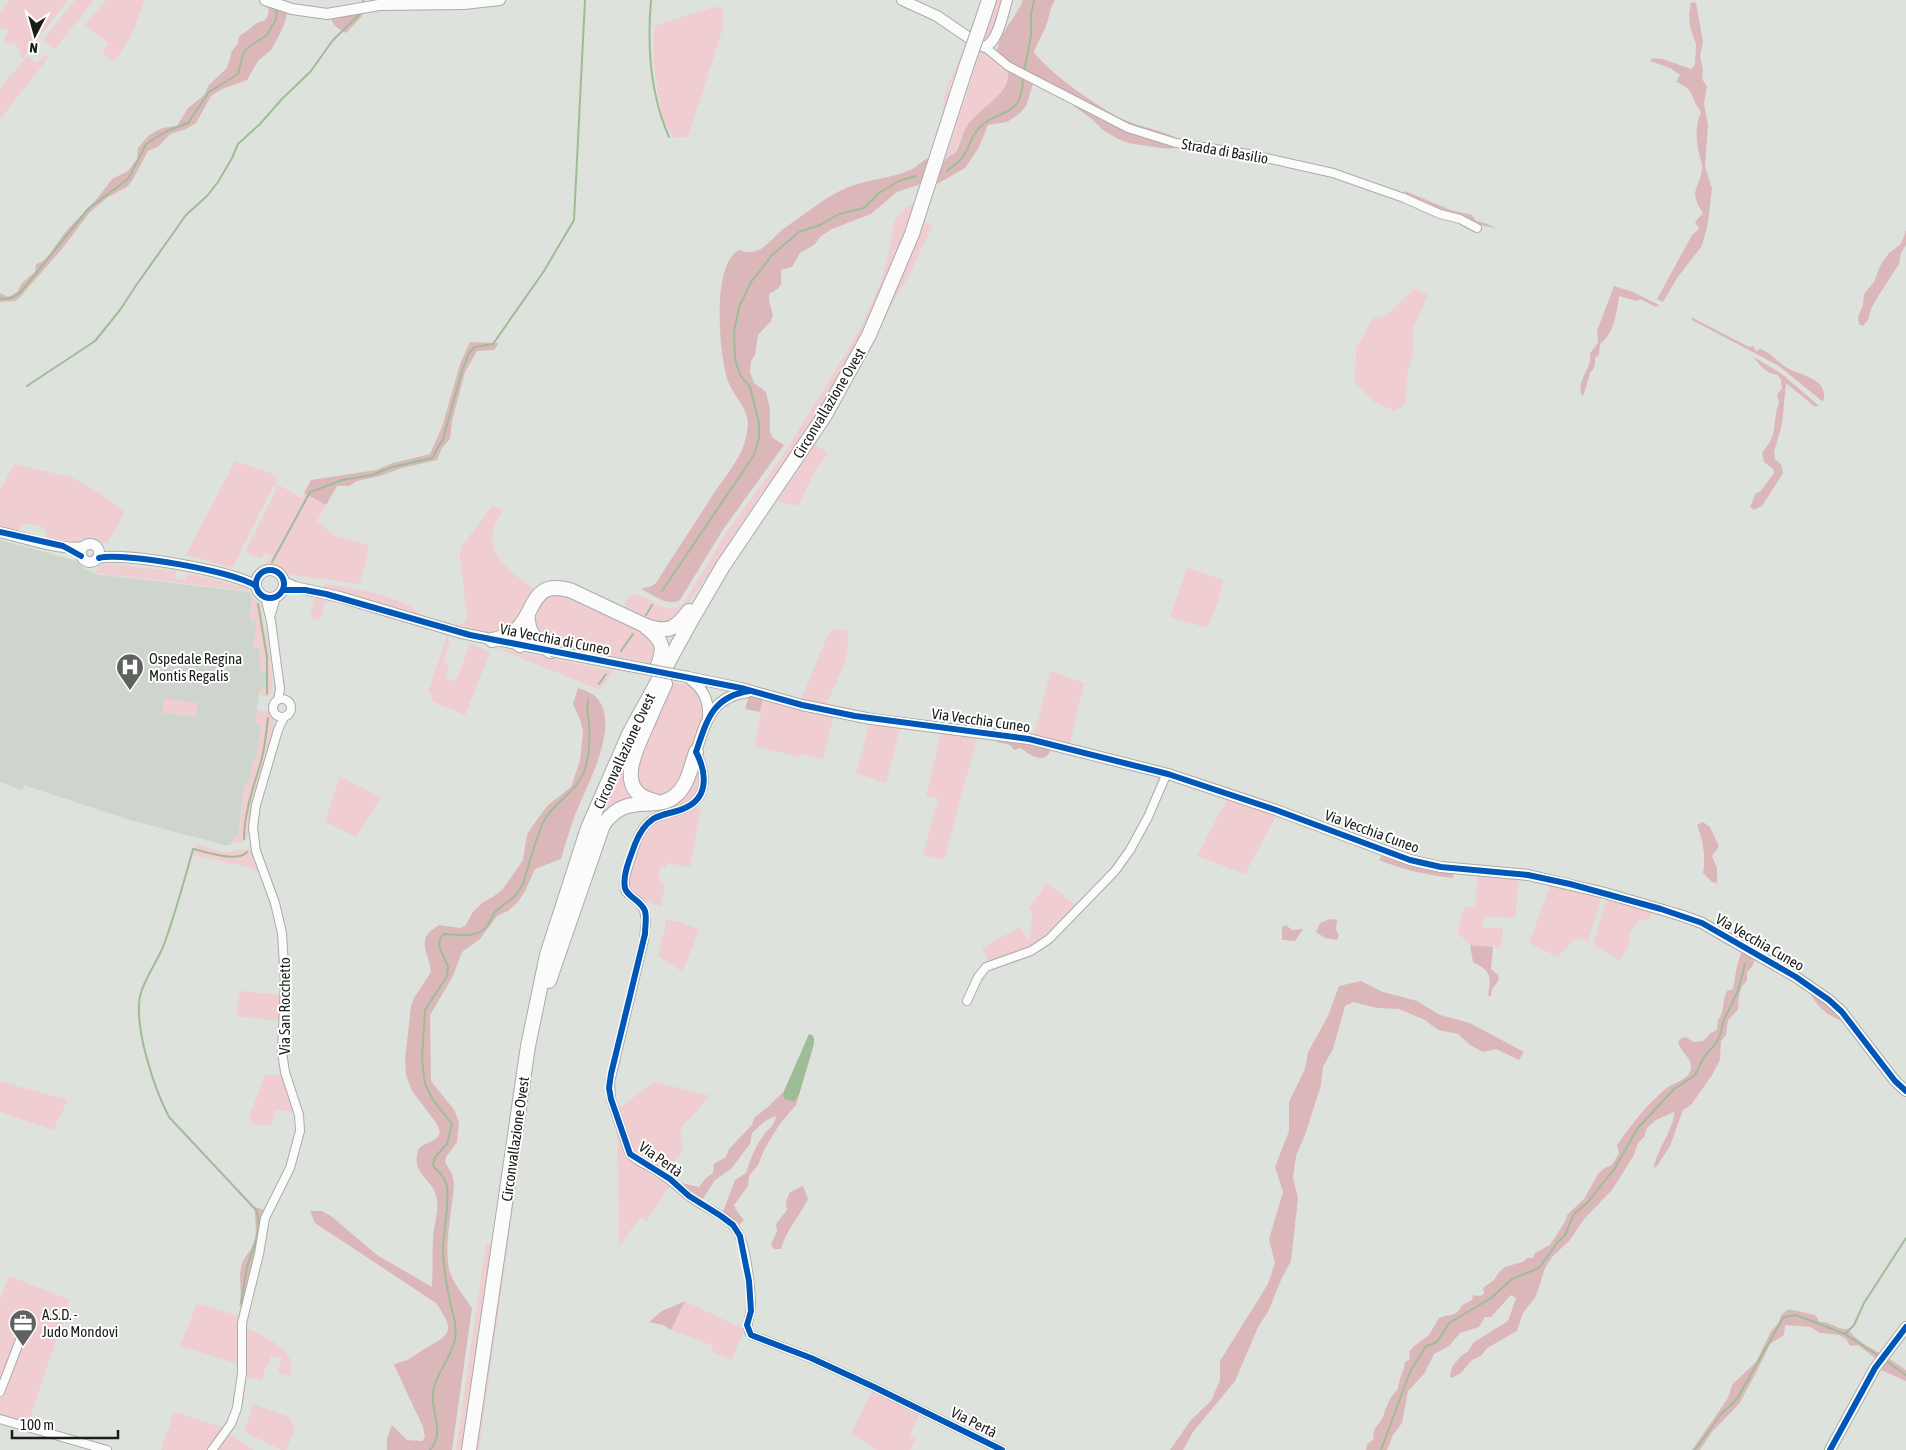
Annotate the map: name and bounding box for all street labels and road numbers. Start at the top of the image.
street label: Strada di Basilio [1180,135,1270,167]
street label: Circonvallazione Ovest [789,345,869,461]
street label: Via Vecchia di Cuneo [498,620,612,658]
street label: Circonvallazione Ovest [590,690,658,812]
street label: Via Vecchia Cuneo [931,705,1031,735]
street label: Via Vecchia Cuneo [1322,806,1422,856]
street label: Via Vecchia Cuneo [1713,910,1807,974]
street label: Via San Rocchetto [276,957,293,1055]
street label: Circonvallazione Ovest [498,1076,532,1202]
street label: Via Pertà [636,1138,686,1180]
street label: Via Pertà [948,1403,1000,1441]

